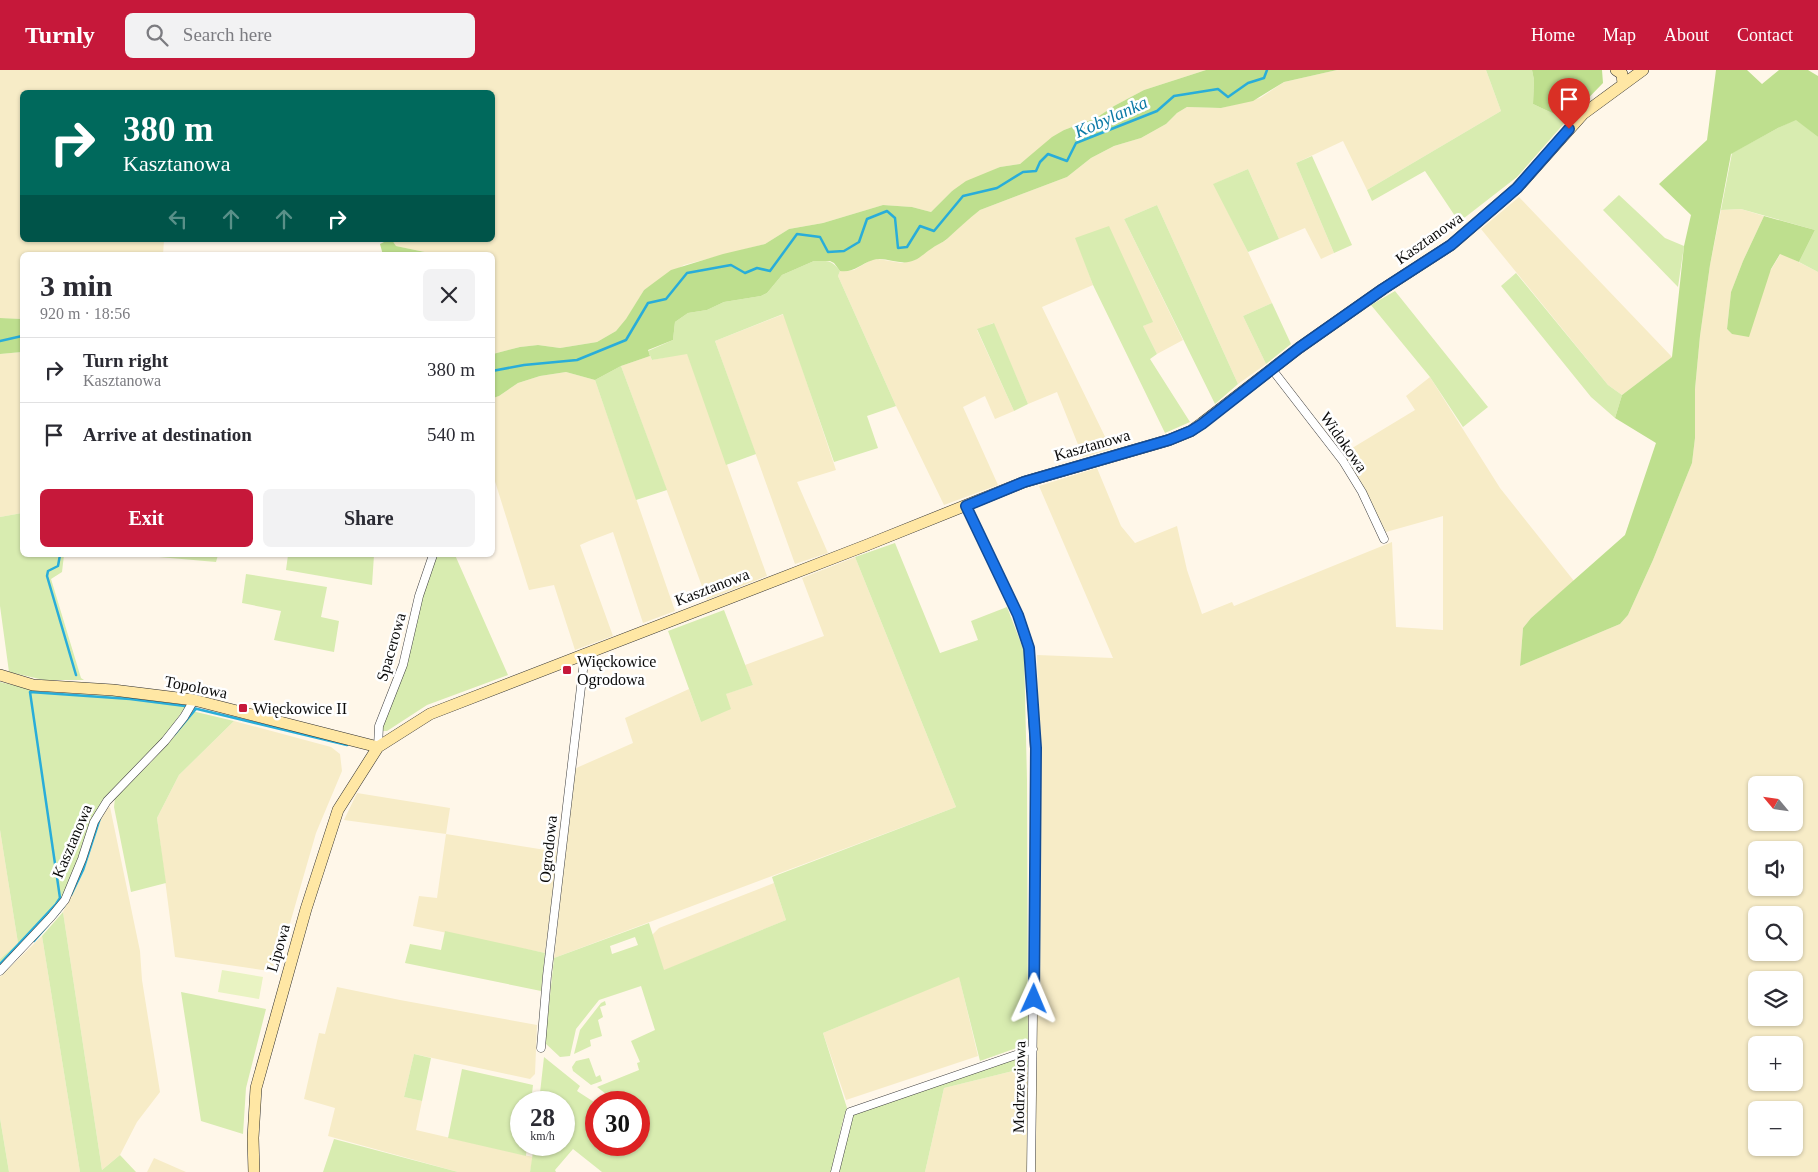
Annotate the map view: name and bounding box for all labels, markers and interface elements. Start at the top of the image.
search box [125,13,475,58]
icon: search [143,21,171,49]
text: Turnly [25,22,95,48]
text: Search here [183,24,272,45]
text: Home [1531,25,1575,45]
text: Map [1603,25,1636,45]
text: About [1664,25,1709,45]
text: Contact [1737,25,1793,45]
pin [1548,78,1590,129]
icon: arrive [1555,85,1583,113]
water label: Kobylanka [1070,92,1151,142]
icon: right [40,110,105,175]
text: 380 m [123,110,213,149]
text: Kasztanowa [123,151,231,176]
icon: left [164,205,192,233]
icon: ahead [217,205,245,233]
icon: ahead [270,205,298,233]
icon: right [323,205,351,233]
street label: Kasztanowa [1392,209,1466,267]
text: 3 min [40,269,113,302]
button: close [423,269,475,321]
text: 920 m · 18:56 [40,305,130,322]
text: Turn right [83,350,168,371]
icon: right [40,356,68,384]
text: 380 m [427,359,475,380]
text: Kasztanowa [83,372,161,389]
street label: Widokowa [1317,409,1371,475]
icon: arrive [40,421,68,449]
text: Arrive at destination [83,424,252,445]
text: 540 m [427,424,475,445]
street label: Kasztanowa [1052,426,1132,464]
button: Exit [40,489,253,547]
button: Share [263,489,475,547]
street label: Kasztanowa [672,565,752,609]
street label: Spacerowa [373,611,410,683]
place label: Więckowice Ogrodowa [577,653,656,689]
marker: Więckowice Ogrodowa [561,664,573,676]
street label: Topolowa [163,673,229,702]
place label: Więckowice II [253,700,347,718]
marker: Więckowice II [237,702,249,714]
north arrow [1748,776,1802,831]
map controls [1748,776,1803,1156]
street label: Kasztanowa [49,802,95,880]
street label: Ogrodowa [536,815,561,884]
button: sound [1748,841,1803,896]
button: search [1748,906,1803,961]
street label: Lipowa [263,922,294,974]
button: layers [1748,971,1803,1026]
position arrow [1007,972,1059,1024]
button: + [1748,1036,1803,1091]
street label: Modrzewiowa [1010,1041,1028,1133]
speed limit sign: 30 [585,1091,650,1156]
button: − [1748,1101,1803,1156]
text: 28 [530,1104,555,1131]
text: km/h [530,1129,555,1143]

